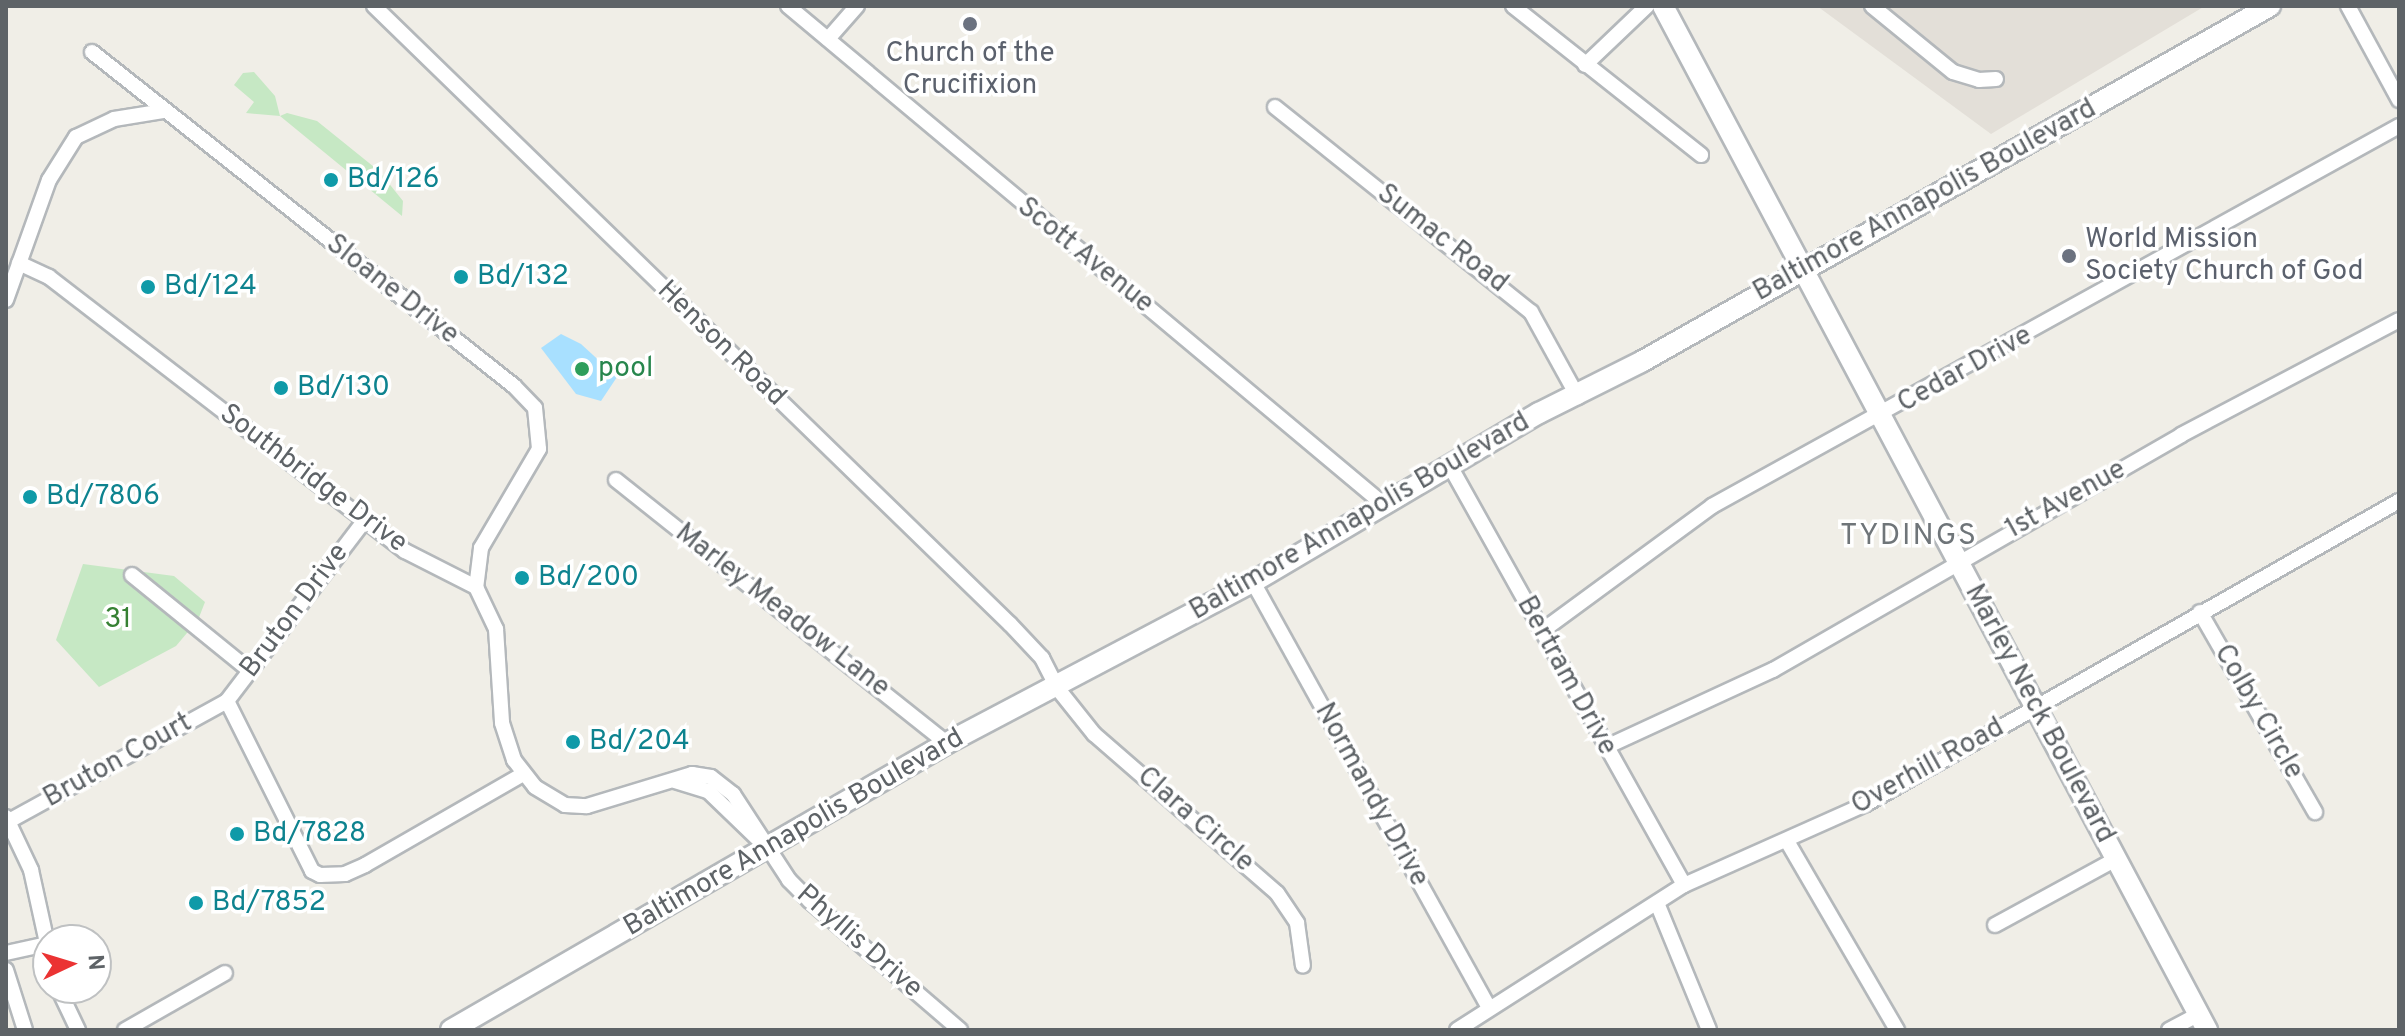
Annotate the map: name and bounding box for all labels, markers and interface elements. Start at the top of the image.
marker: Church of the Crucifixion [961,15,979,33]
place label: Church of the Crucifixion [886,37,1054,103]
street label: Baltimore Annapolis Boulevard [1747,92,2103,310]
place label: Bd/126 [347,163,439,197]
marker: Bd/126 [322,171,340,189]
street label: Sumac Road [1370,177,1514,301]
street label: Scott Avenue [1010,190,1160,322]
place label: World Mission Society Church of God [2085,223,2363,289]
street label: Sloane Drive [319,228,465,352]
marker: World Mission Society Church of God [2060,247,2078,265]
place label: Bd/132 [477,260,569,294]
marker: Bd/132 [452,268,470,286]
place label: Bd/124 [164,270,257,304]
street label: Henson Road [650,274,792,414]
marker: Bd/124 [139,278,157,296]
street label: Cedar Drive [1892,319,2038,421]
place label: pool [598,352,653,386]
marker: pool [573,360,591,378]
place label: Bd/130 [297,371,390,405]
marker: Bd/130 [272,379,290,397]
street label: Southbridge Drive [213,398,413,560]
street label: Baltimore Annapolis Boulevard [1184,405,1536,629]
street label: 1st Avenue [1999,453,2133,547]
place label: Bd/7806 [46,480,160,514]
marker: Bd/7806 [21,488,39,506]
street label: Marley Meadow Lane [668,517,896,705]
district label: TYDINGS [1840,519,1978,555]
street label: Bruton Drive [234,537,356,685]
place label: Bd/200 [538,561,639,595]
marker: Bd/200 [513,569,531,587]
street label: Marley Neck Boulevard [1956,579,2122,849]
street label: Bertram Drive [1508,591,1624,761]
park label: 31 [104,603,132,637]
street label: Colby Circle [2206,639,2310,785]
street label: Normandy Drive [1307,697,1435,893]
street label: Bruton Court [38,706,198,816]
street label: Overhill Road [1846,711,2010,823]
street label: Baltimore Annapolis Boulevard [618,721,970,945]
place label: Bd/204 [589,725,690,759]
marker: Bd/204 [564,733,582,751]
street label: Clara Circle [1130,760,1260,880]
place label: Bd/7828 [253,817,366,851]
marker: Bd/7828 [228,825,246,843]
street label: Phyllis Drive [789,878,929,1006]
place label: Bd/7852 [212,886,326,920]
marker: Bd/7852 [187,894,205,912]
north arrow [32,924,112,1004]
text: N [80,954,108,971]

